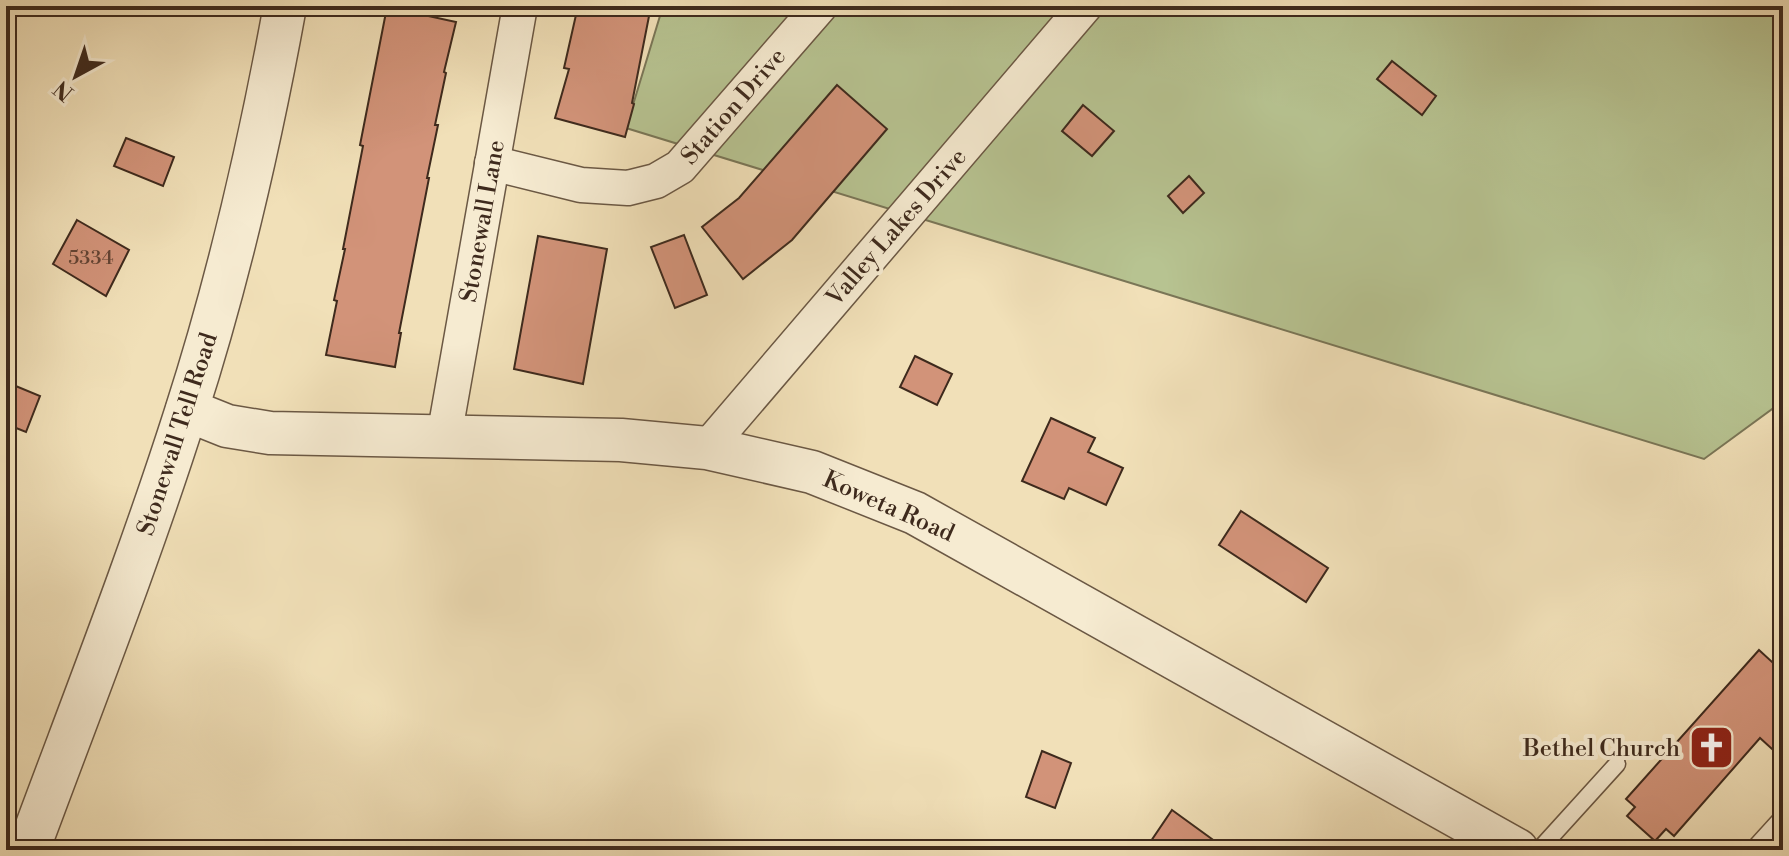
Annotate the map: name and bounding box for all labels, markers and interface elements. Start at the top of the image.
north arrow [36,36,116,116]
street label: Station Drive [675,42,793,171]
text: N [48,74,79,106]
street label: Stonewall Lane [454,138,512,305]
street label: Valley Lakes Drive [819,143,973,313]
house number: 5334 [68,246,114,271]
street label: Stonewall Tell Road [131,329,225,540]
street label: Koweta Road [818,465,959,549]
church icon: Bethel Church [1687,724,1735,772]
place label: Bethel Church [1522,734,1680,764]

